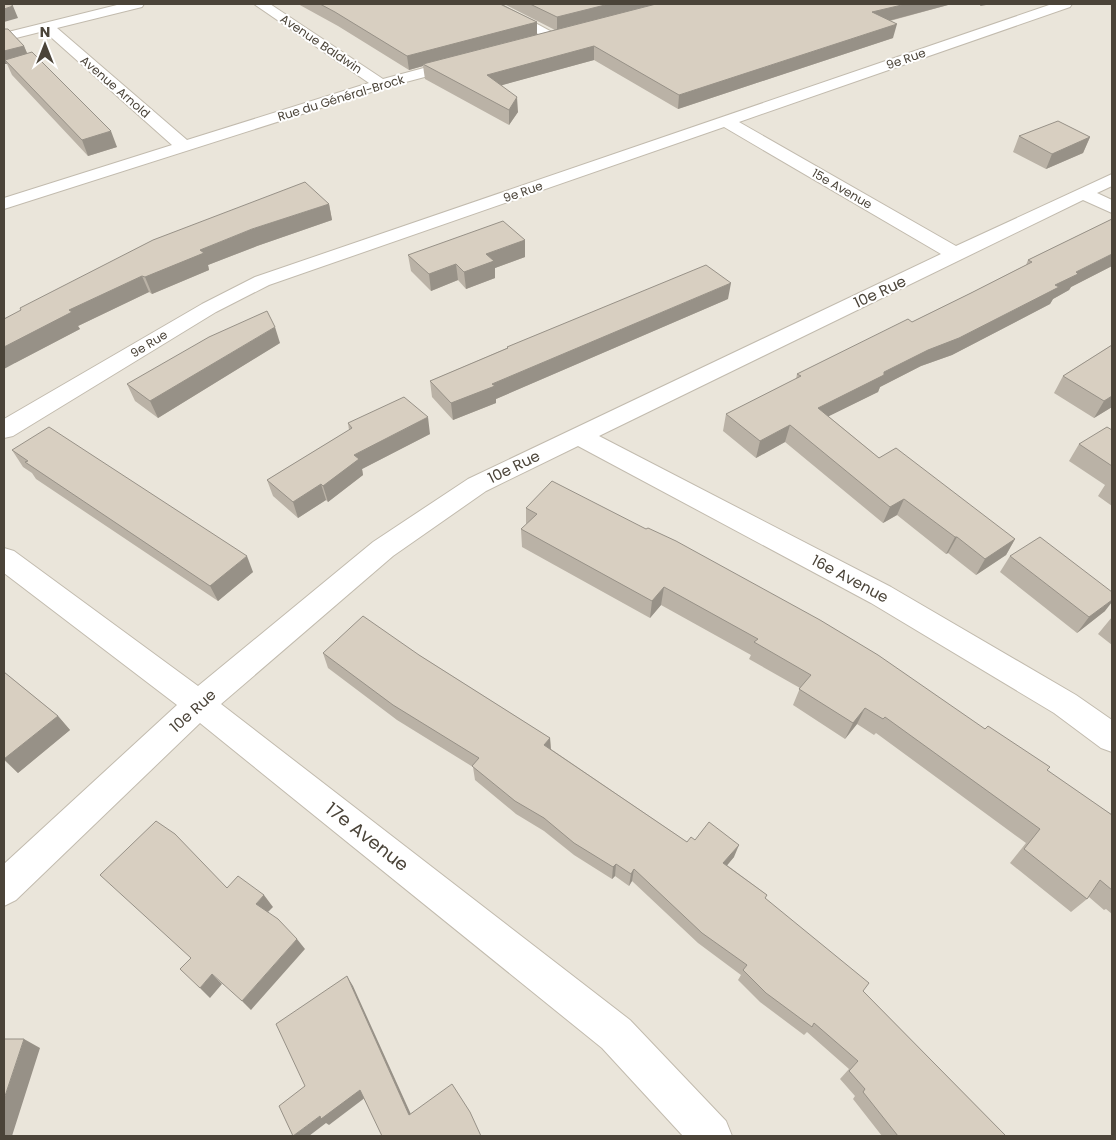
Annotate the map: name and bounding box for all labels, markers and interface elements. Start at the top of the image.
street label: Avenue Baldwin [277,10,366,77]
north arrow [20,20,70,70]
text: N [40,22,50,42]
street label: 9e Rue [884,44,928,73]
street label: Avenue Arnold [77,52,154,122]
street label: Rue du Général-Brock [275,70,407,125]
street label: 15e Avenue [809,164,876,213]
street label: 9e Rue [501,177,545,206]
street label: 10e Rue [850,270,909,313]
street label: 9e Rue [127,326,171,361]
street label: 10e Rue [484,445,543,488]
street label: 16e Avenue [808,550,892,608]
street label: 10e Rue [165,684,220,737]
street label: 17e Avenue [321,796,414,877]

